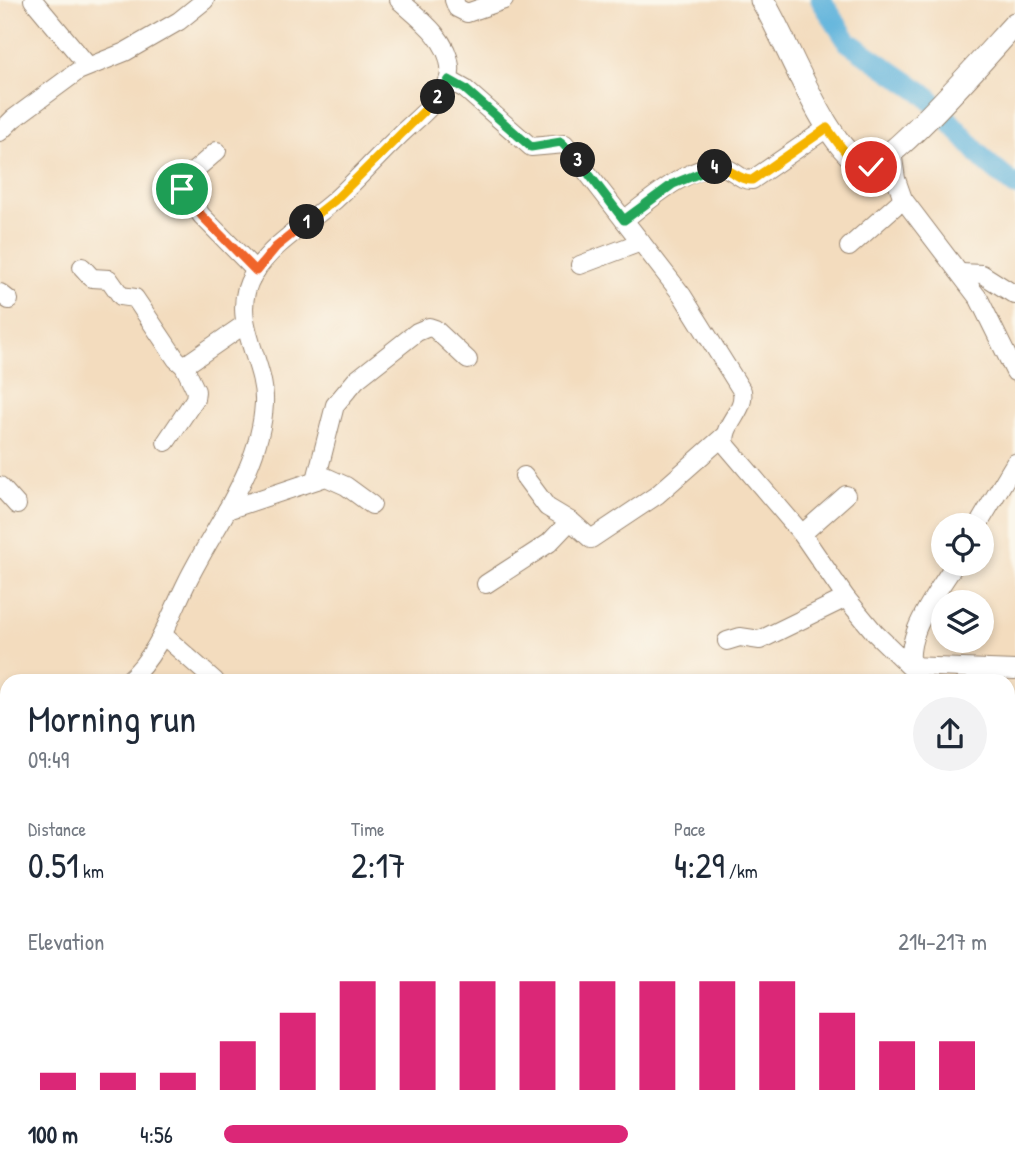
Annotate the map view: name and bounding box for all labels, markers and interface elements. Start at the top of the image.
pin: 2 [420,80,456,114]
text: 2 [433,83,442,109]
pin [841,137,901,197]
pin: 3 [560,142,596,178]
text: 3 [573,146,582,172]
icon: check [852,148,890,186]
pin: 4 [698,150,732,184]
text: 4 [711,153,718,179]
pin [152,159,212,219]
icon: arrive [163,170,201,208]
pin: 1 [290,204,324,240]
text: 1 [303,208,310,234]
map controls [931,513,994,653]
button: locate [931,513,994,576]
button: layers [931,590,994,653]
text: Morning run [28,692,196,744]
button: share [913,697,987,771]
text: 09:49 [28,744,69,775]
text: Distance [28,816,86,842]
text: Time [351,816,385,842]
text: Pace [674,816,706,842]
text: 0.51 [28,842,79,889]
text: 2:17 [351,842,406,889]
text: 4:29 [674,842,724,889]
text: km [79,858,104,884]
text: /km [724,858,758,884]
text: Elevation [28,926,104,957]
text: 214–217 m [898,926,987,957]
text: 100 m [28,1119,78,1150]
text: 4:56 [140,1119,173,1150]

